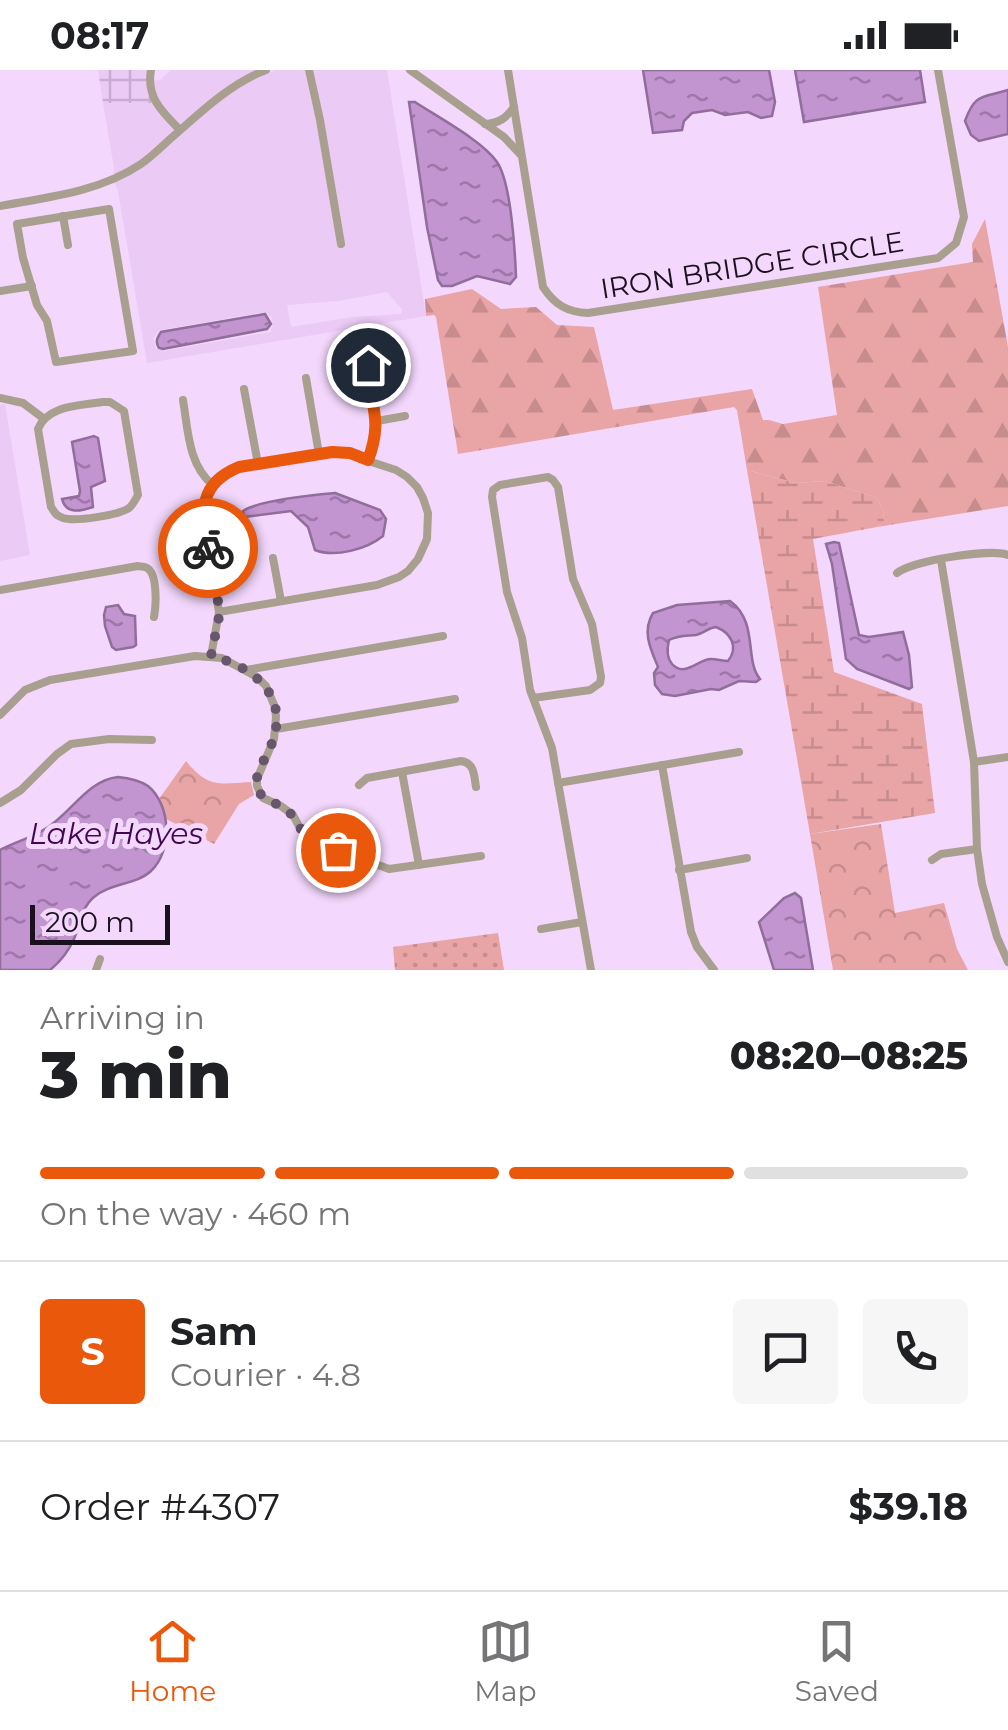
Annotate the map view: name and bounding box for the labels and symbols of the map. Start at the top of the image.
street label: IRON BRIDGE CIRCLE [598,224,906,306]
pin [326,323,411,408]
courier [158,498,258,598]
pin [296,808,381,893]
water label: Lake Hayes [29,815,203,852]
scale bar [30,900,170,944]

